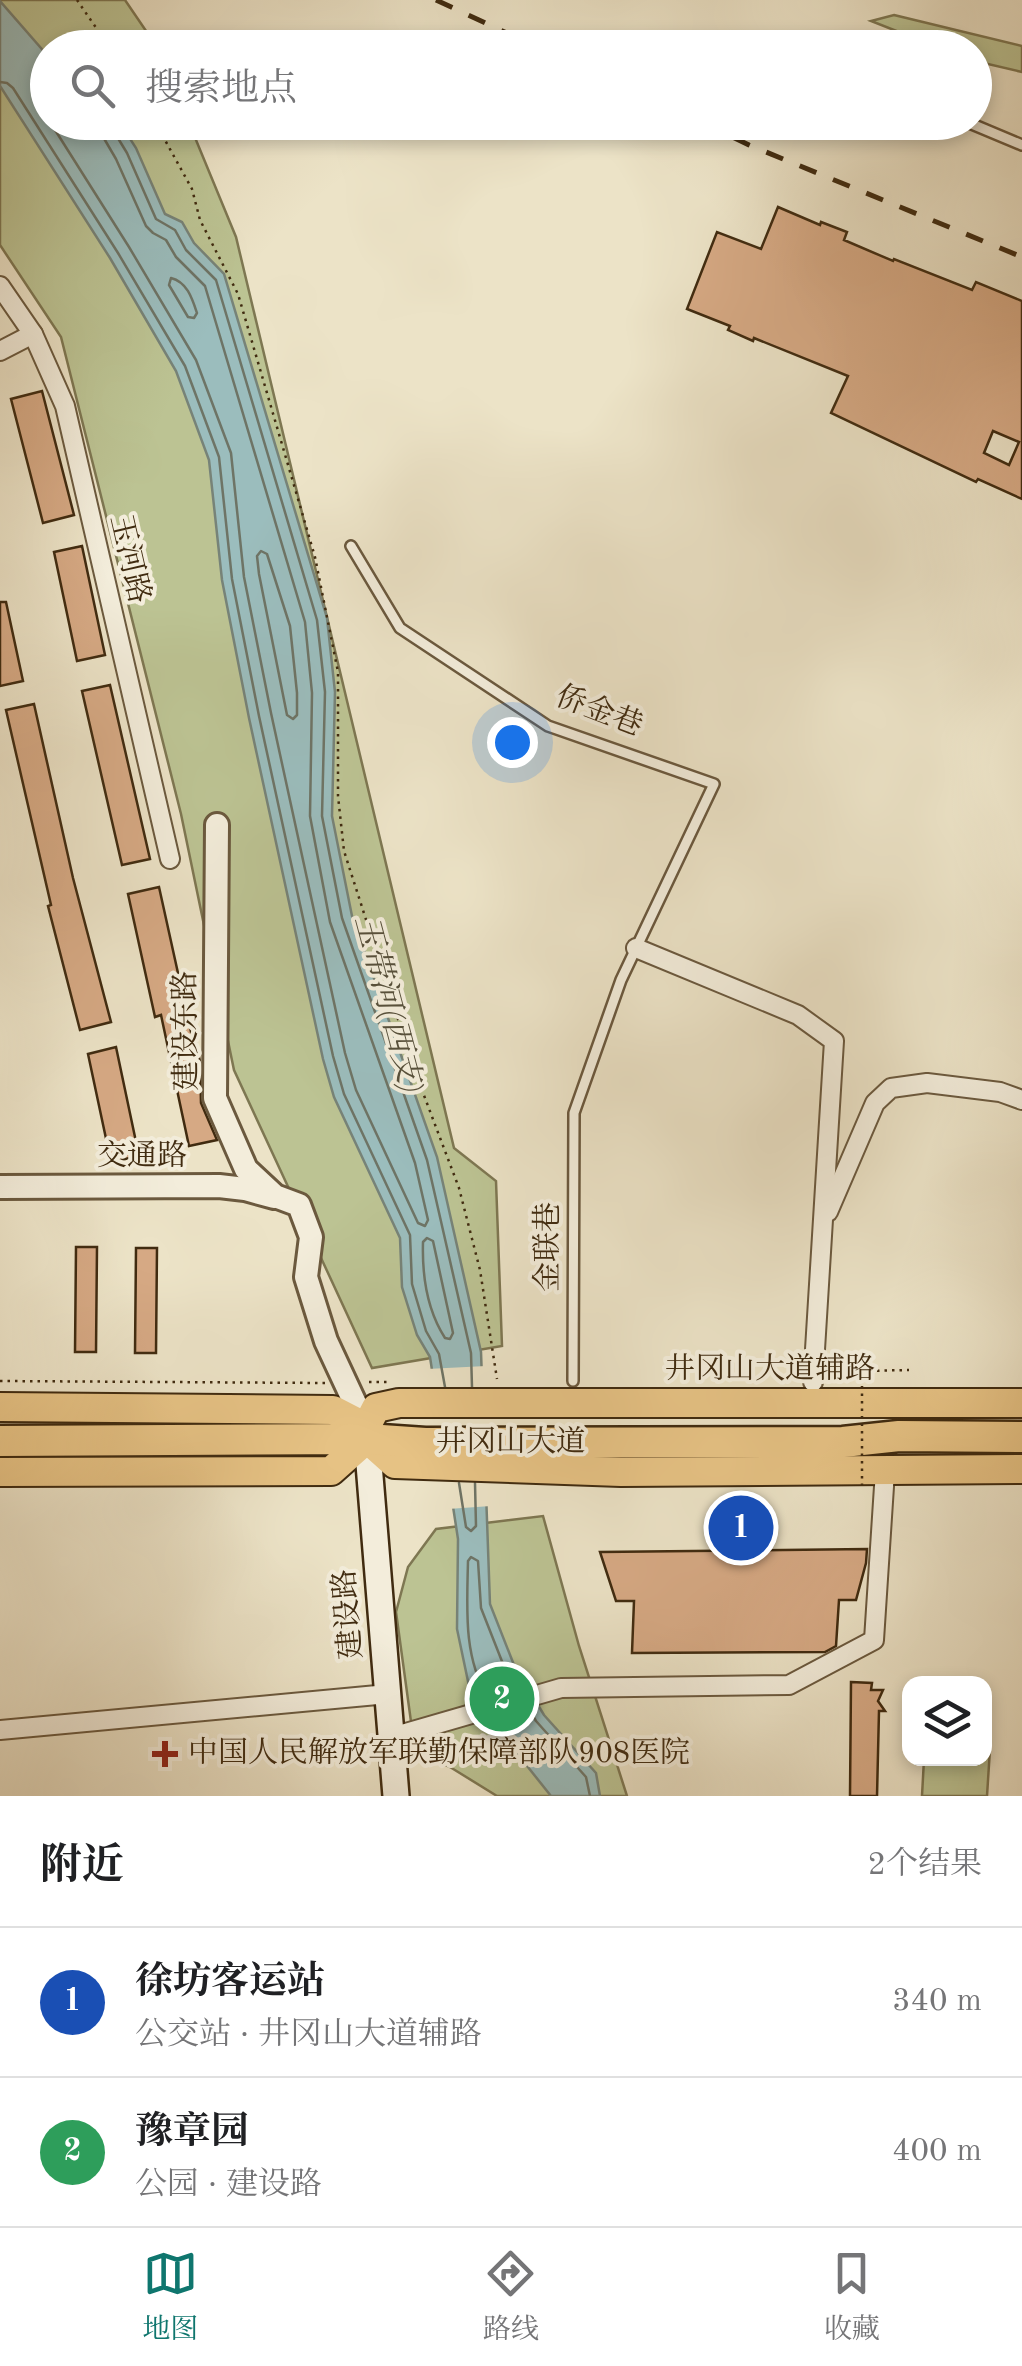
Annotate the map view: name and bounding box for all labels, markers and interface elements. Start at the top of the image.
search box [30,30,992,140]
icon: search [65,58,120,113]
text: 搜索地点 [145,71,297,109]
street label: 玉河路 [104,511,157,606]
street label: 侨金巷 [552,679,647,742]
your location [487,717,538,768]
water label: 玉带河(西支) [348,911,429,1098]
street label: 建设东路 [168,971,203,1091]
street label: 交通路 [97,1139,187,1172]
street label: 金联巷 [531,1202,564,1292]
street label: 井冈山大道辅路 [665,1352,875,1385]
street label: 井冈山大道 [436,1426,586,1458]
pin: 1 [708,1490,774,1566]
street label: 建设路 [327,1568,368,1660]
pin: 2 [470,1662,534,1736]
map controls [902,1676,992,1766]
button: layers [902,1676,992,1766]
place label: 中国人民解放军联勤保障部队908医院 [188,1736,690,1769]
marker: 中国人民解放军联勤保障部队908医院 [152,1741,178,1767]
text: 附近 [40,1846,124,1888]
text: 2个结果 [867,1850,982,1882]
text: 徐坊客运站 [135,1964,325,2002]
text: 1 [63,1986,82,2018]
text: 340 m [892,1986,982,2018]
text: 公交站 · 井冈山大道辅路 [135,2020,482,2052]
text: 豫章园 [135,2114,249,2152]
text: 2 [63,2136,82,2168]
text: 400 m [892,2136,982,2168]
text: 公园 · 建设路 [135,2170,322,2202]
tab: 地图 [142,2246,198,2349]
tab: 路线 [483,2246,539,2349]
tab: 收藏 [824,2246,880,2349]

